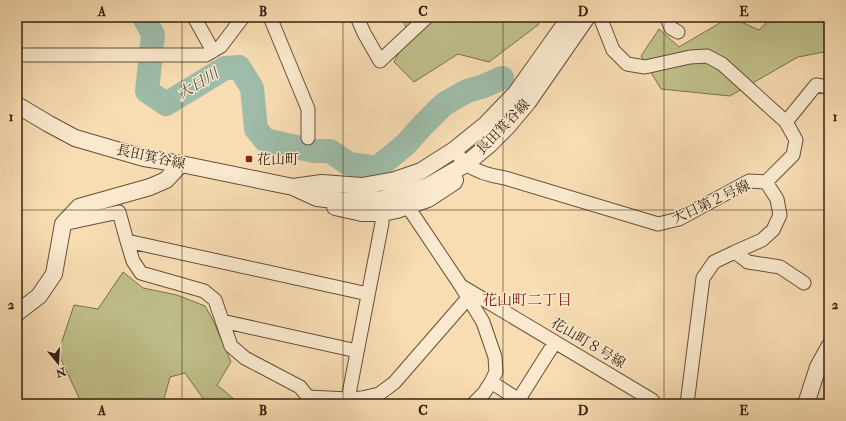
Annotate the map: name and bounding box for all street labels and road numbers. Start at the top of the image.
street label: 長田箕谷線 [473,96,533,158]
street label: 長田箕谷線 [115,141,187,173]
street label: 大日第２号線 [669,177,753,227]
street label: 花山町８号線 [548,314,628,372]

